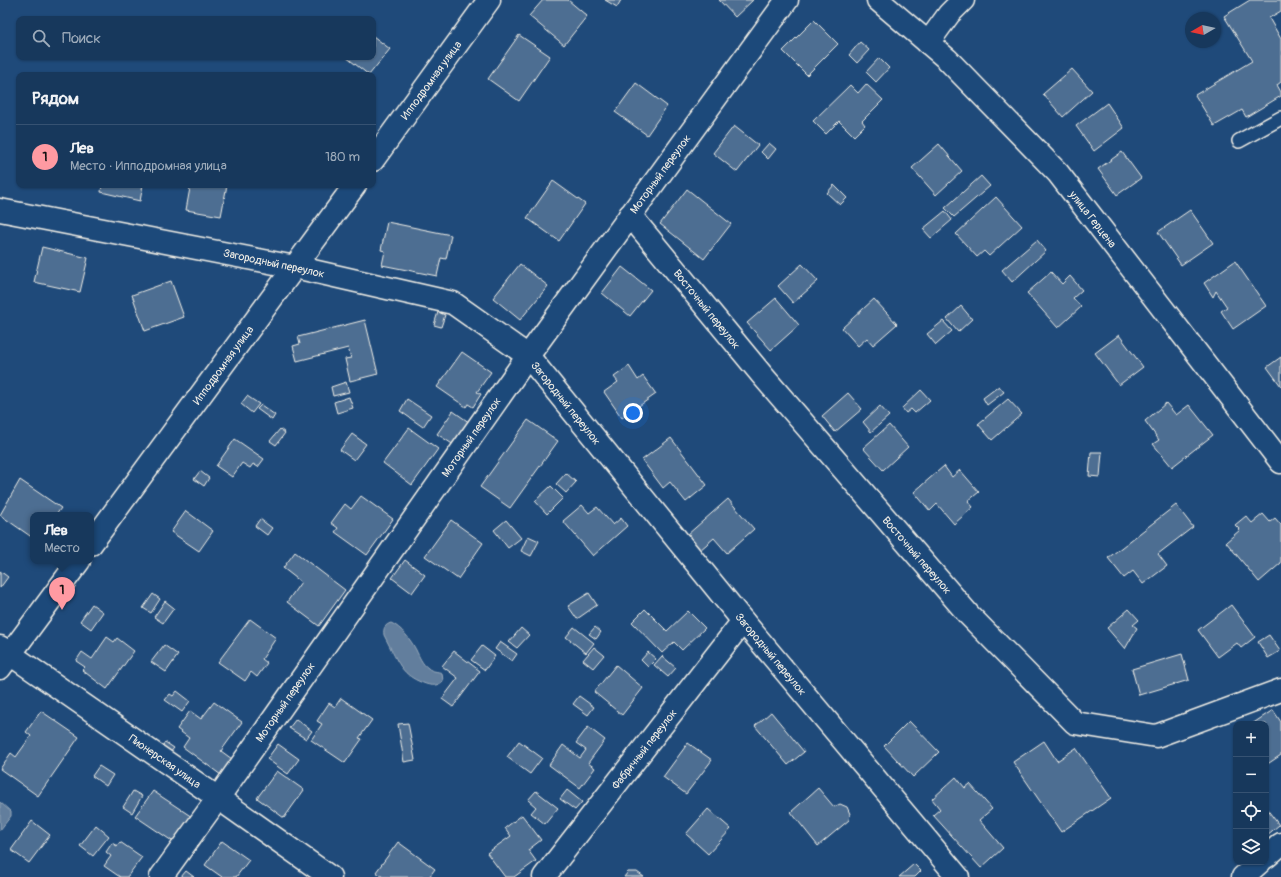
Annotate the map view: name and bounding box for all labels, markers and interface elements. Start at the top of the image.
north arrow [1185,12,1221,48]
search box [16,16,376,60]
icon: search [30,27,52,49]
text: Поиск [62,29,101,48]
street label: Ипподромная улица [398,38,464,122]
text: Рядом [32,88,79,109]
street label: Моторный переулок [627,132,694,216]
text: Лев [70,139,94,158]
text: 1 [42,149,48,165]
text: 180 m [325,149,360,165]
text: Место · Ипподромная улица [70,158,227,174]
street label: улица Герцена [1066,187,1119,250]
street label: Загородный переулок [222,246,326,281]
street label: Восточный переулок [671,267,743,352]
street label: Ипподромная улица [190,323,256,407]
street label: Загородный переулок [528,359,603,448]
street label: Моторный переулок [439,395,504,480]
your location [623,403,643,423]
popup [30,512,94,564]
street label: Восточный переулок [879,514,954,597]
text: Лев [44,521,68,540]
text: Место [44,540,80,556]
pin: 1 [49,577,75,610]
street label: Загородный переулок [733,611,809,698]
street label: Моторный переулок [253,660,318,745]
street label: Фабричный переулок [609,706,680,792]
map controls [1233,721,1269,865]
button: + [1233,721,1269,757]
street label: Пионерская улица [126,732,203,791]
button: − [1233,757,1269,793]
button: locate [1233,793,1269,829]
button: layers [1233,829,1269,865]

